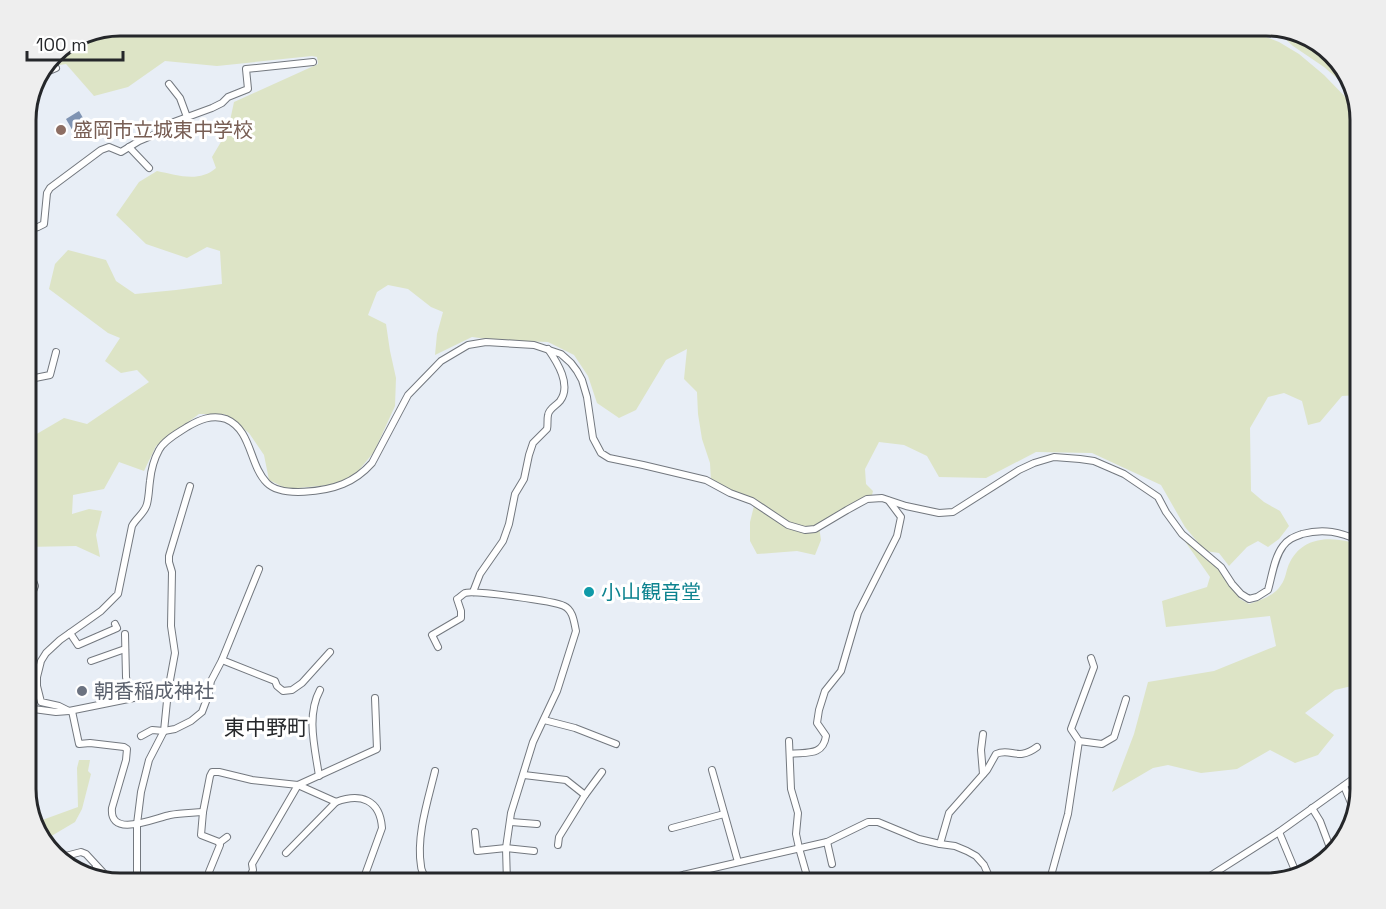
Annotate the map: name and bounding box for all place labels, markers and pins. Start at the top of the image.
place label: 盛岡市立城東中学校 [73,117,253,143]
marker: 盛岡市立城東中学校 [54,123,68,137]
place label: 小山観音堂 [601,579,701,605]
marker: 小山観音堂 [582,585,596,599]
place label: 朝香稲成神社 [94,678,214,704]
marker: 朝香稲成神社 [75,684,89,698]

